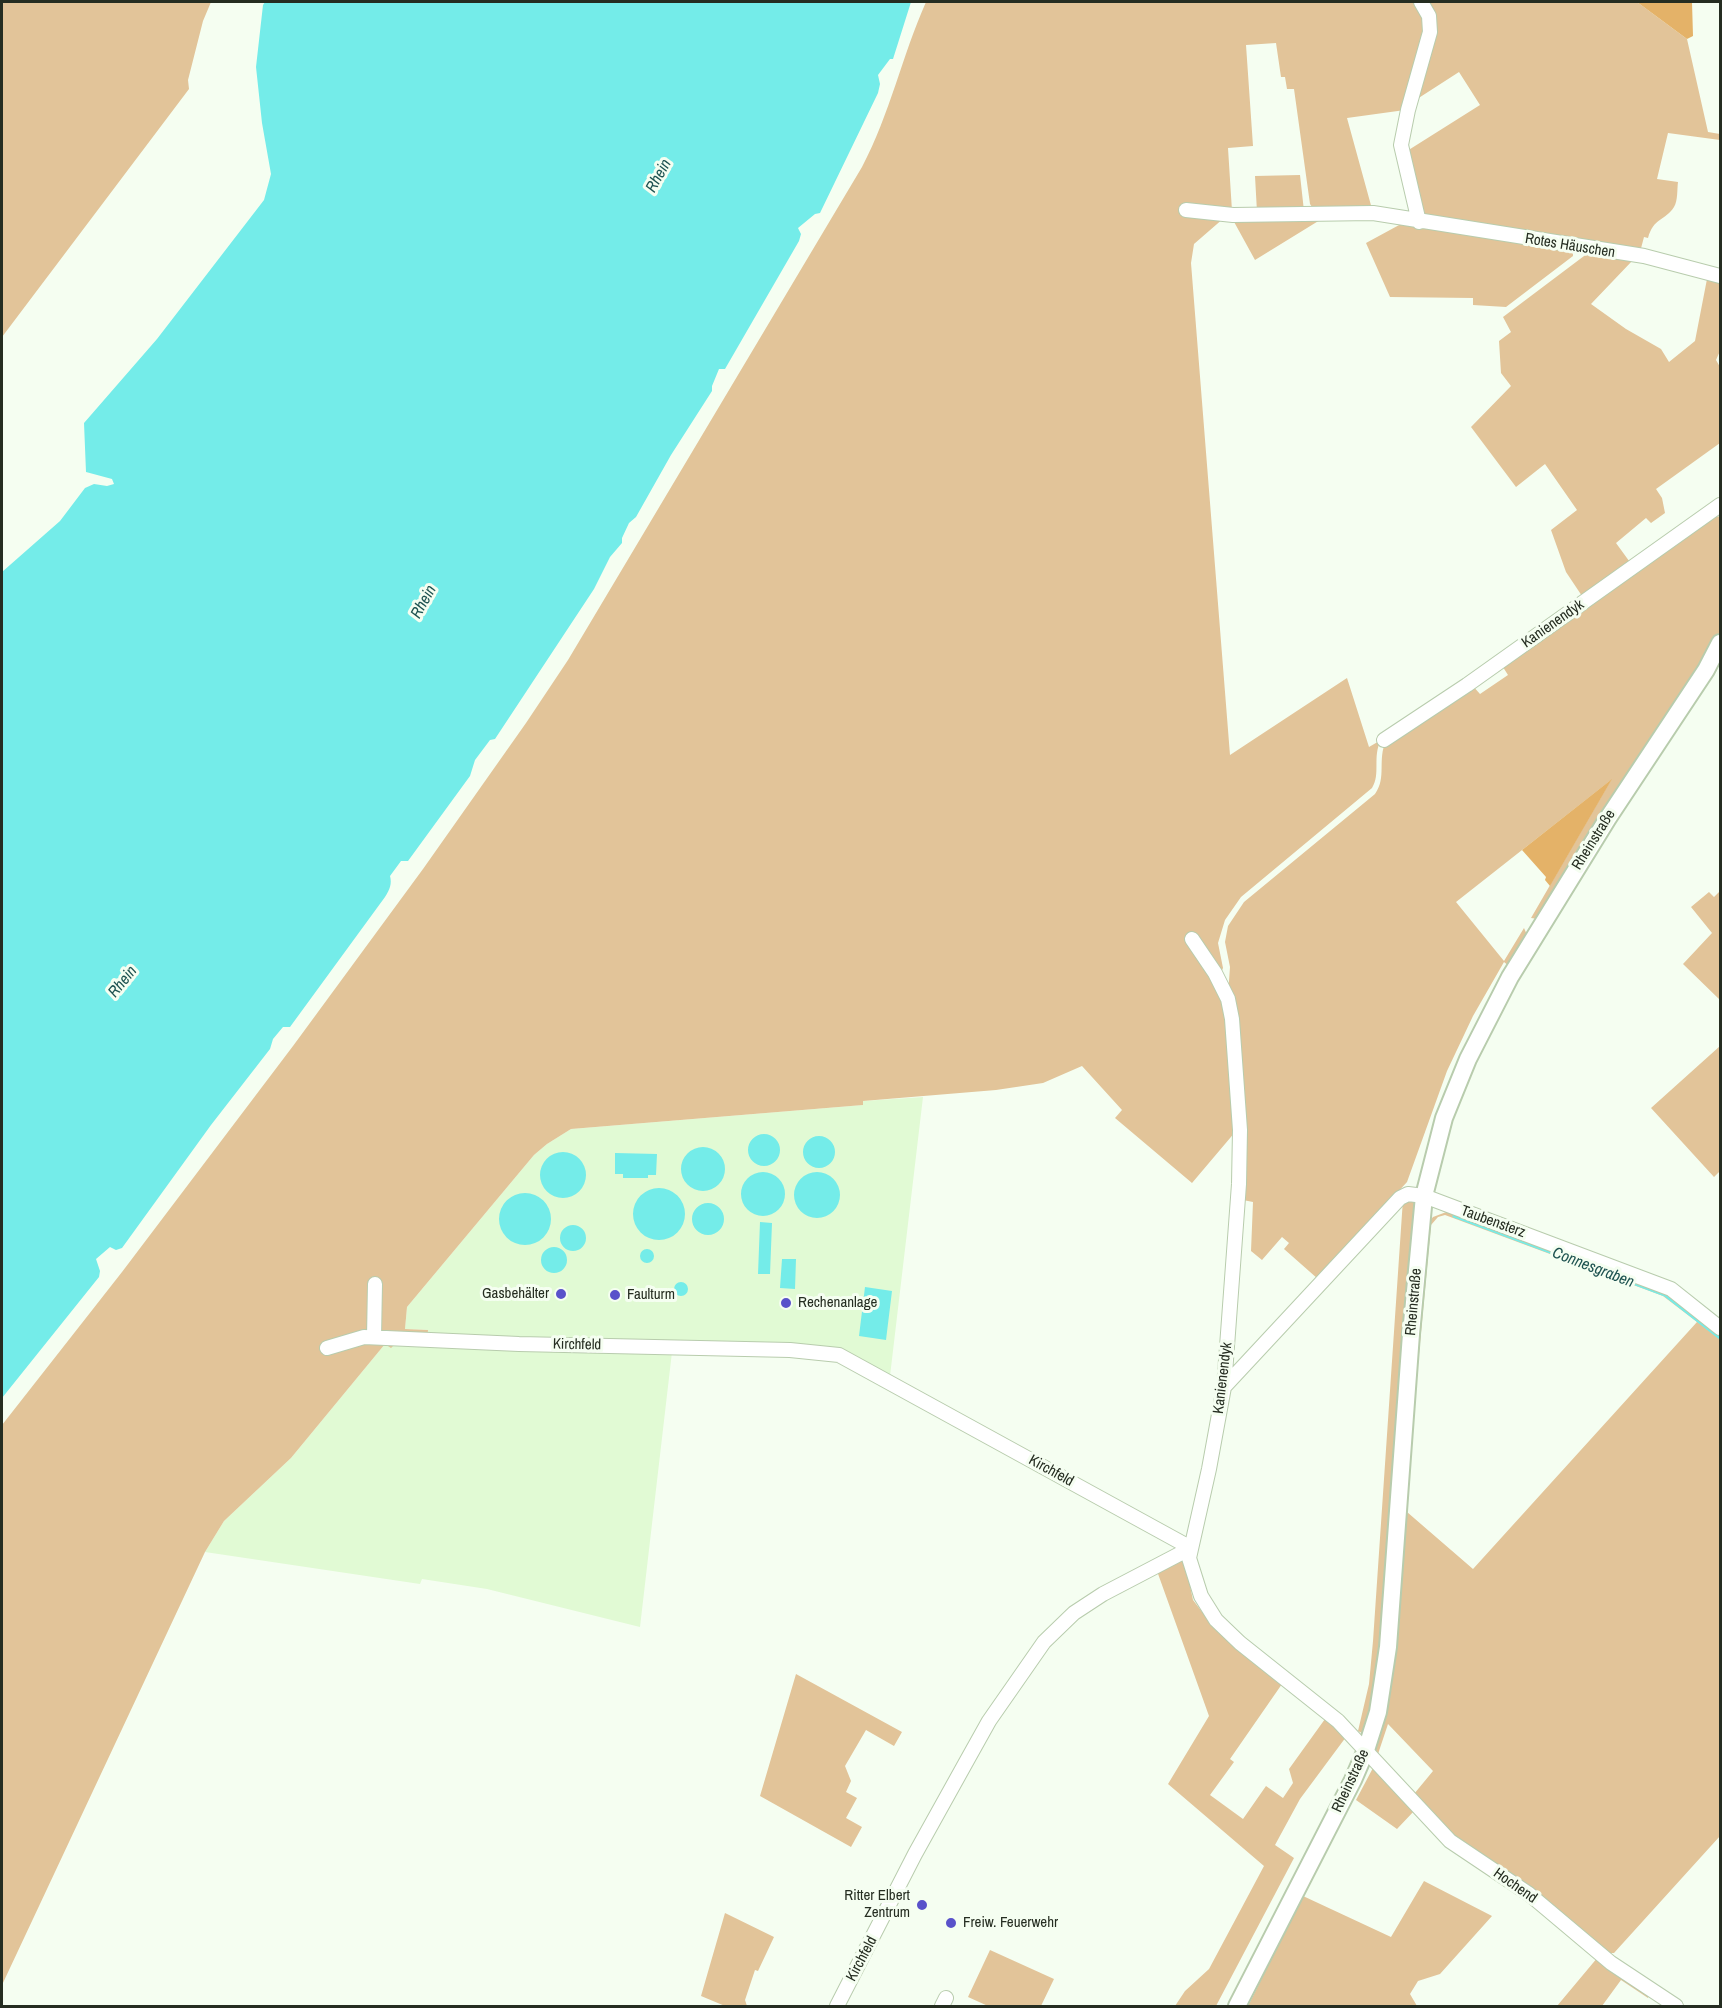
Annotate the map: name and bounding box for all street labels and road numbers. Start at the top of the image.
street label: Rotes Häuschen [1524,230,1616,262]
street label: Kanienendyk [1518,596,1588,652]
street label: Rheinstraße [1568,807,1620,873]
street label: Taubensterz [1458,1202,1528,1242]
street label: Rheinstraße [1402,1268,1426,1336]
street label: Kirchfeld [553,1336,601,1354]
street label: Kanienendyk [1210,1341,1236,1415]
street label: Kirchfeld [1025,1451,1077,1491]
street label: Rheinstraße [1329,1747,1373,1815]
street label: Hochend [1490,1865,1540,1907]
street label: Kirchfeld [843,1933,881,1985]

